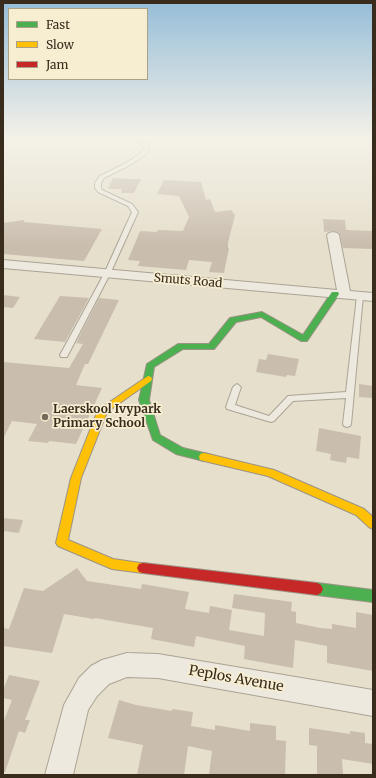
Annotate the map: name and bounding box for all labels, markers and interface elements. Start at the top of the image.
legend [8,8,148,80]
text: Fast [46,17,70,32]
text: Slow [46,37,74,52]
text: Jam [46,57,68,72]
street label: Smuts Road [153,271,223,291]
place label: Laerskool Ivypark Primary School [53,403,161,431]
marker: Laerskool Ivypark Primary School [40,412,50,422]
street label: Peplos Avenue [187,662,285,696]

